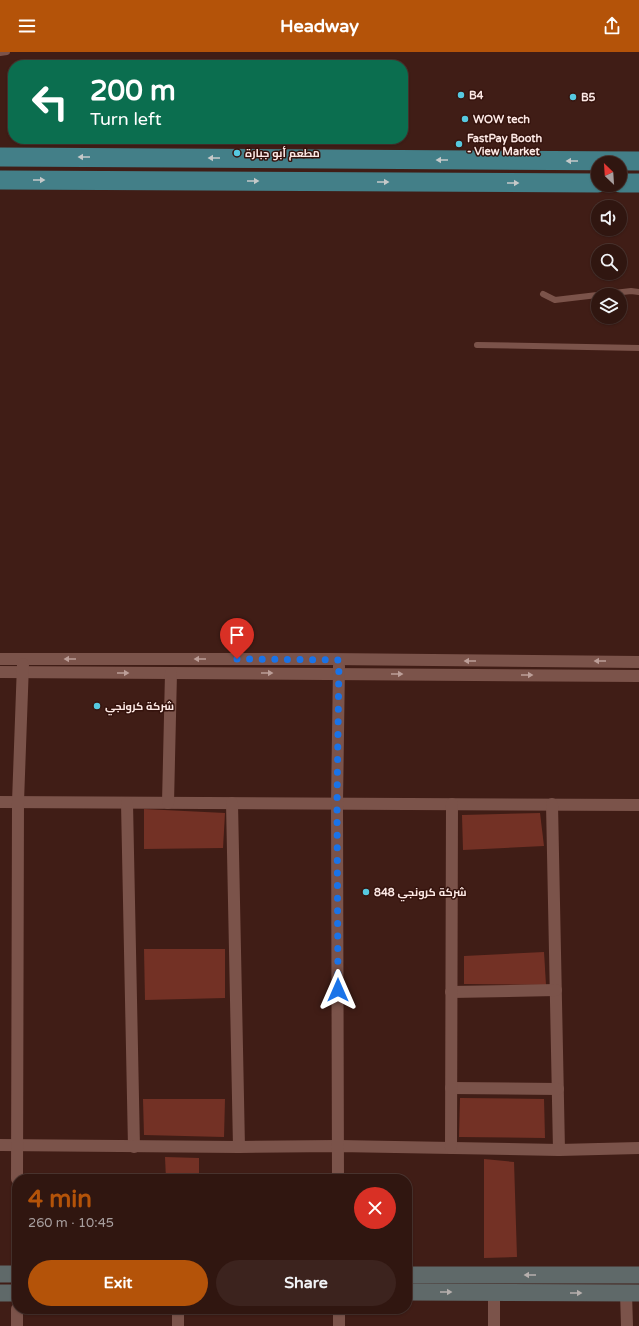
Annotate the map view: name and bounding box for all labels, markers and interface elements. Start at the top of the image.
icon: menu [16,15,38,37]
text: Headway [280,15,359,37]
icon: share [601,15,623,37]
text: 200 m [90,74,176,108]
icon: left [24,76,76,128]
place label: B4 [469,89,484,102]
marker: B4 [456,90,466,100]
place label: B5 [581,91,596,104]
marker: B5 [568,92,578,102]
text: Turn left [90,108,162,130]
place label: WOW tech [473,113,530,126]
marker: WOW tech [460,114,470,124]
place label: FastPay Booth - View Market [467,132,543,158]
marker: FastPay Booth - View Market [454,139,464,149]
place label: مطعم أبو جبارة [245,146,320,161]
marker: مطعم أبو جبارة [232,148,242,158]
one-way arrow [77,154,90,160]
one-way arrow [207,155,220,161]
north arrow [591,156,627,192]
map controls [591,156,627,324]
one-way arrow [435,157,448,163]
one-way arrow [565,158,578,164]
one-way arrow [33,177,46,183]
one-way arrow [247,178,260,184]
one-way arrow [377,179,390,185]
one-way arrow [507,180,520,186]
button: sound [591,200,627,236]
button: search [591,244,627,280]
button: layers [591,288,627,324]
pin [220,618,254,659]
icon: arrive [226,624,248,646]
one-way arrow [63,656,76,662]
one-way arrow [193,656,206,662]
one-way arrow [464,657,476,664]
one-way arrow [594,658,606,665]
one-way arrow [117,670,130,676]
one-way arrow [261,670,274,676]
one-way arrow [391,671,404,677]
one-way arrow [521,672,534,678]
place label: شركة كرونجي [105,700,174,716]
marker: شركة كرونجي [92,701,102,711]
place label: شركة كرونجي 848 [374,886,467,902]
marker: شركة كرونجي 848 [361,887,371,897]
position arrow [317,969,359,1011]
text: 4 min [28,1185,92,1214]
button: close [354,1187,396,1229]
text: 260 m · 10:45 [28,1215,114,1231]
button: Exit [28,1260,208,1306]
button: Share [216,1260,396,1306]
one-way arrow [523,1272,536,1278]
one-way arrow [440,1289,453,1295]
one-way arrow [570,1290,583,1296]

